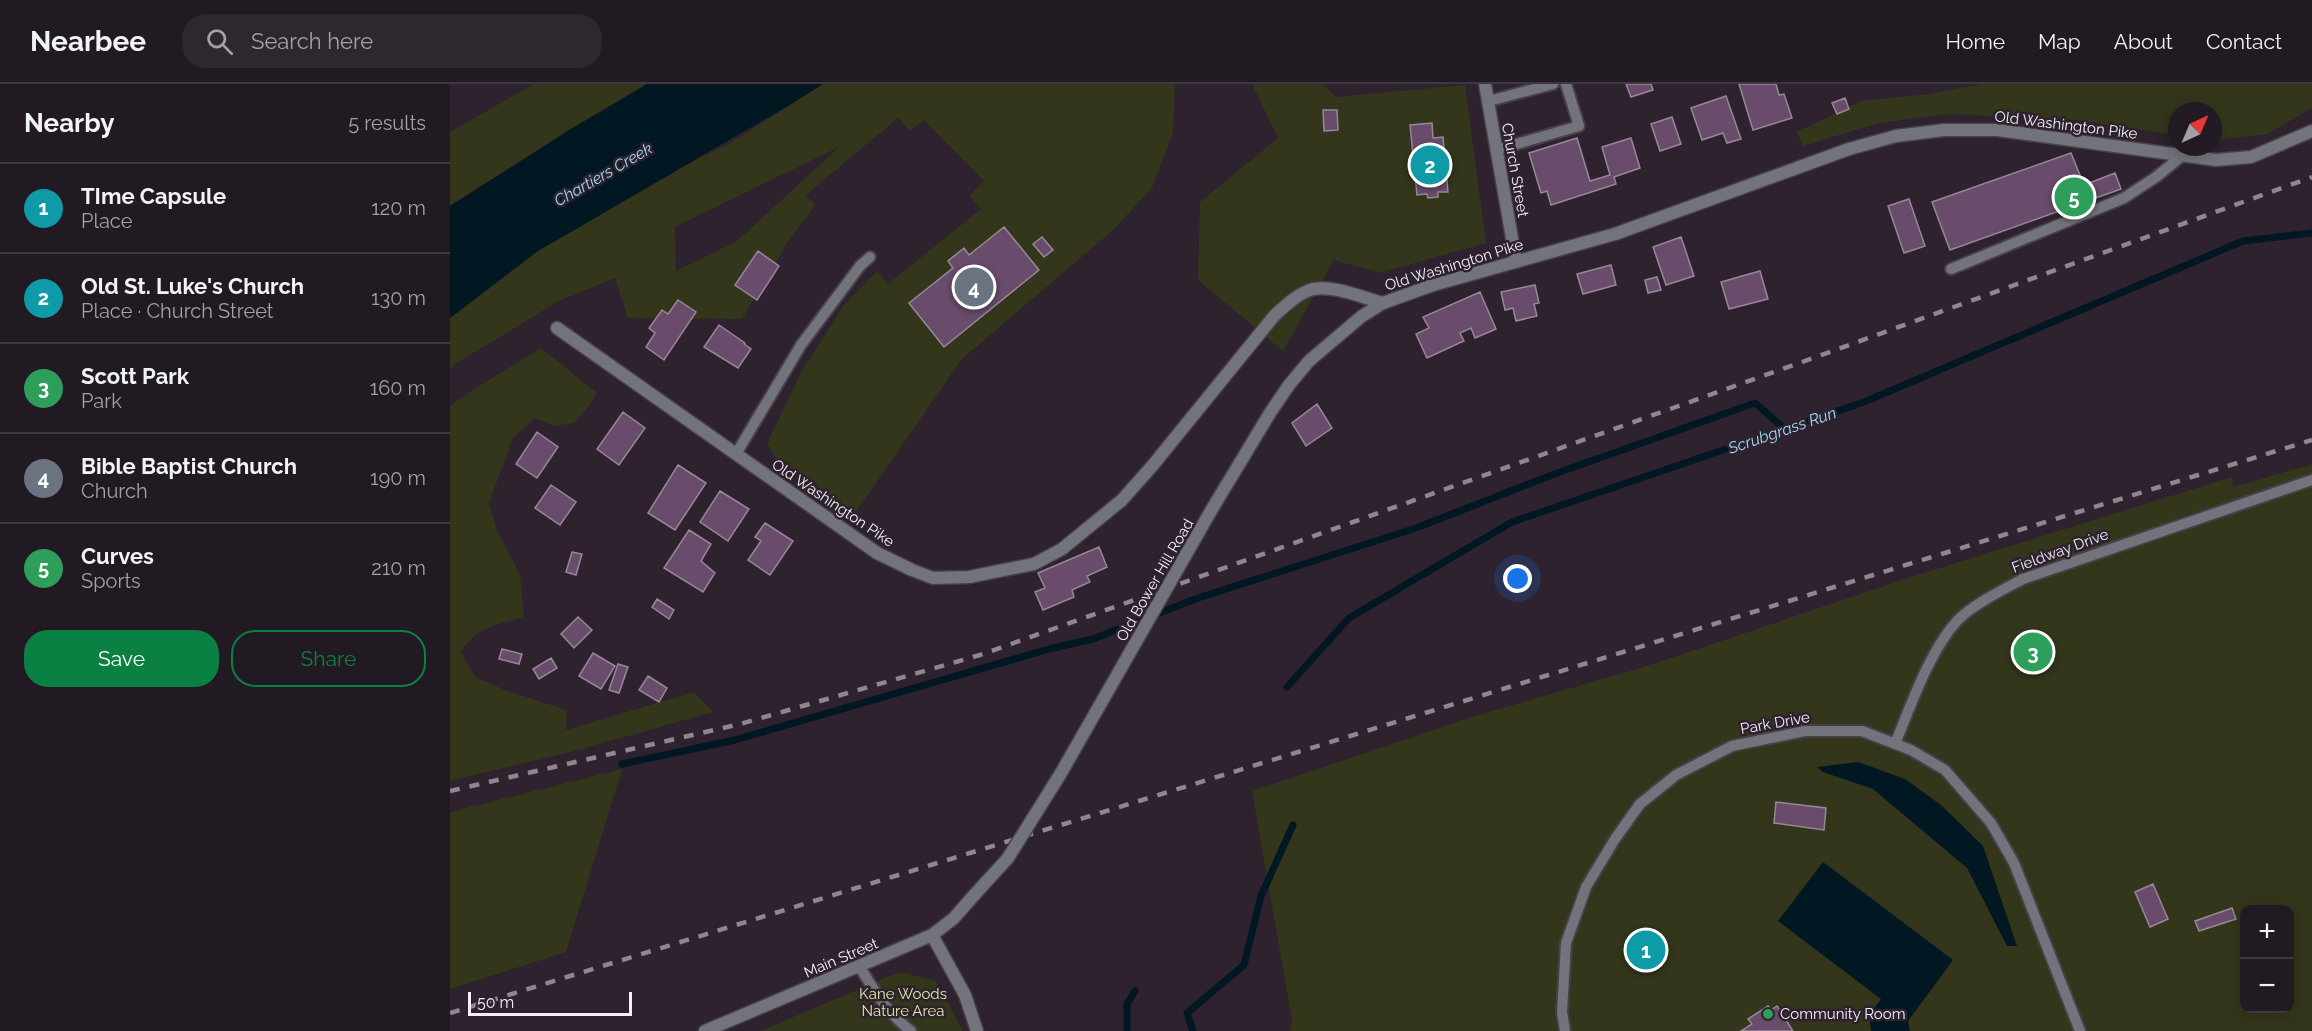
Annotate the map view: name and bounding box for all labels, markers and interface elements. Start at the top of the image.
search box [182,14,602,68]
text: Nearbee [30,25,146,58]
icon: search [203,25,236,58]
text: Search here [251,28,373,54]
text: Home [1946,29,2005,54]
text: Map [2038,29,2081,54]
text: About [2114,29,2173,54]
text: Contact [2206,29,2282,54]
north arrow [2168,102,2222,156]
street label: Old Washington Pike [1994,107,2139,143]
text: Nearby [24,108,114,138]
text: 5 results [348,111,426,135]
street label: Church Street [1498,121,1532,219]
water label: Chartiers Creek [551,138,656,210]
pin: 2 [1410,142,1450,188]
pin: 5 [2054,174,2094,220]
text: TIme Capsule [81,183,226,209]
text: 1 [39,196,48,220]
text: 120 m [371,196,426,220]
text: Place [81,209,132,233]
street label: Old Washington Pike [1383,235,1526,295]
pin: 4 [954,264,994,310]
text: Old St. Luke's Church [81,273,304,299]
text: 2 [38,286,49,310]
text: 130 m [371,286,426,310]
text: Place · Church Street [81,299,274,323]
text: Scott Park [81,363,189,389]
text: 3 [38,376,49,400]
text: 160 m [370,376,426,400]
text: Park [81,389,122,413]
water label: Scrubgrass Run [1725,403,1839,458]
text: Bible Baptist Church [81,453,297,479]
street label: Old Washington Pike [768,455,898,551]
text: 4 [38,466,49,490]
text: 190 m [370,466,426,490]
text: Church [81,479,148,503]
street label: Old Bower Hill Road [1113,516,1197,644]
street label: Fieldway Drive [2009,525,2111,577]
text: Curves [81,543,154,569]
text: 5 [38,556,49,580]
text: 210 m [371,556,426,580]
your location [1503,564,1532,593]
text: Sports [81,569,141,593]
button: Save [24,630,219,687]
button: Share [231,630,426,687]
pin: 3 [2014,630,2052,674]
street label: Park Drive [1739,708,1811,738]
map controls [2240,905,2294,1013]
button: + [2240,905,2294,959]
pin: 1 [1626,928,1666,972]
street label: Main Street [801,934,881,982]
button: − [2240,959,2294,1013]
park label: Kane Woods Nature Area [859,985,947,1020]
scale bar [468,989,632,1016]
text: 50 m [477,993,514,1012]
place label: Community Room [1780,1005,1905,1023]
marker: Community Room [1761,1007,1775,1021]

